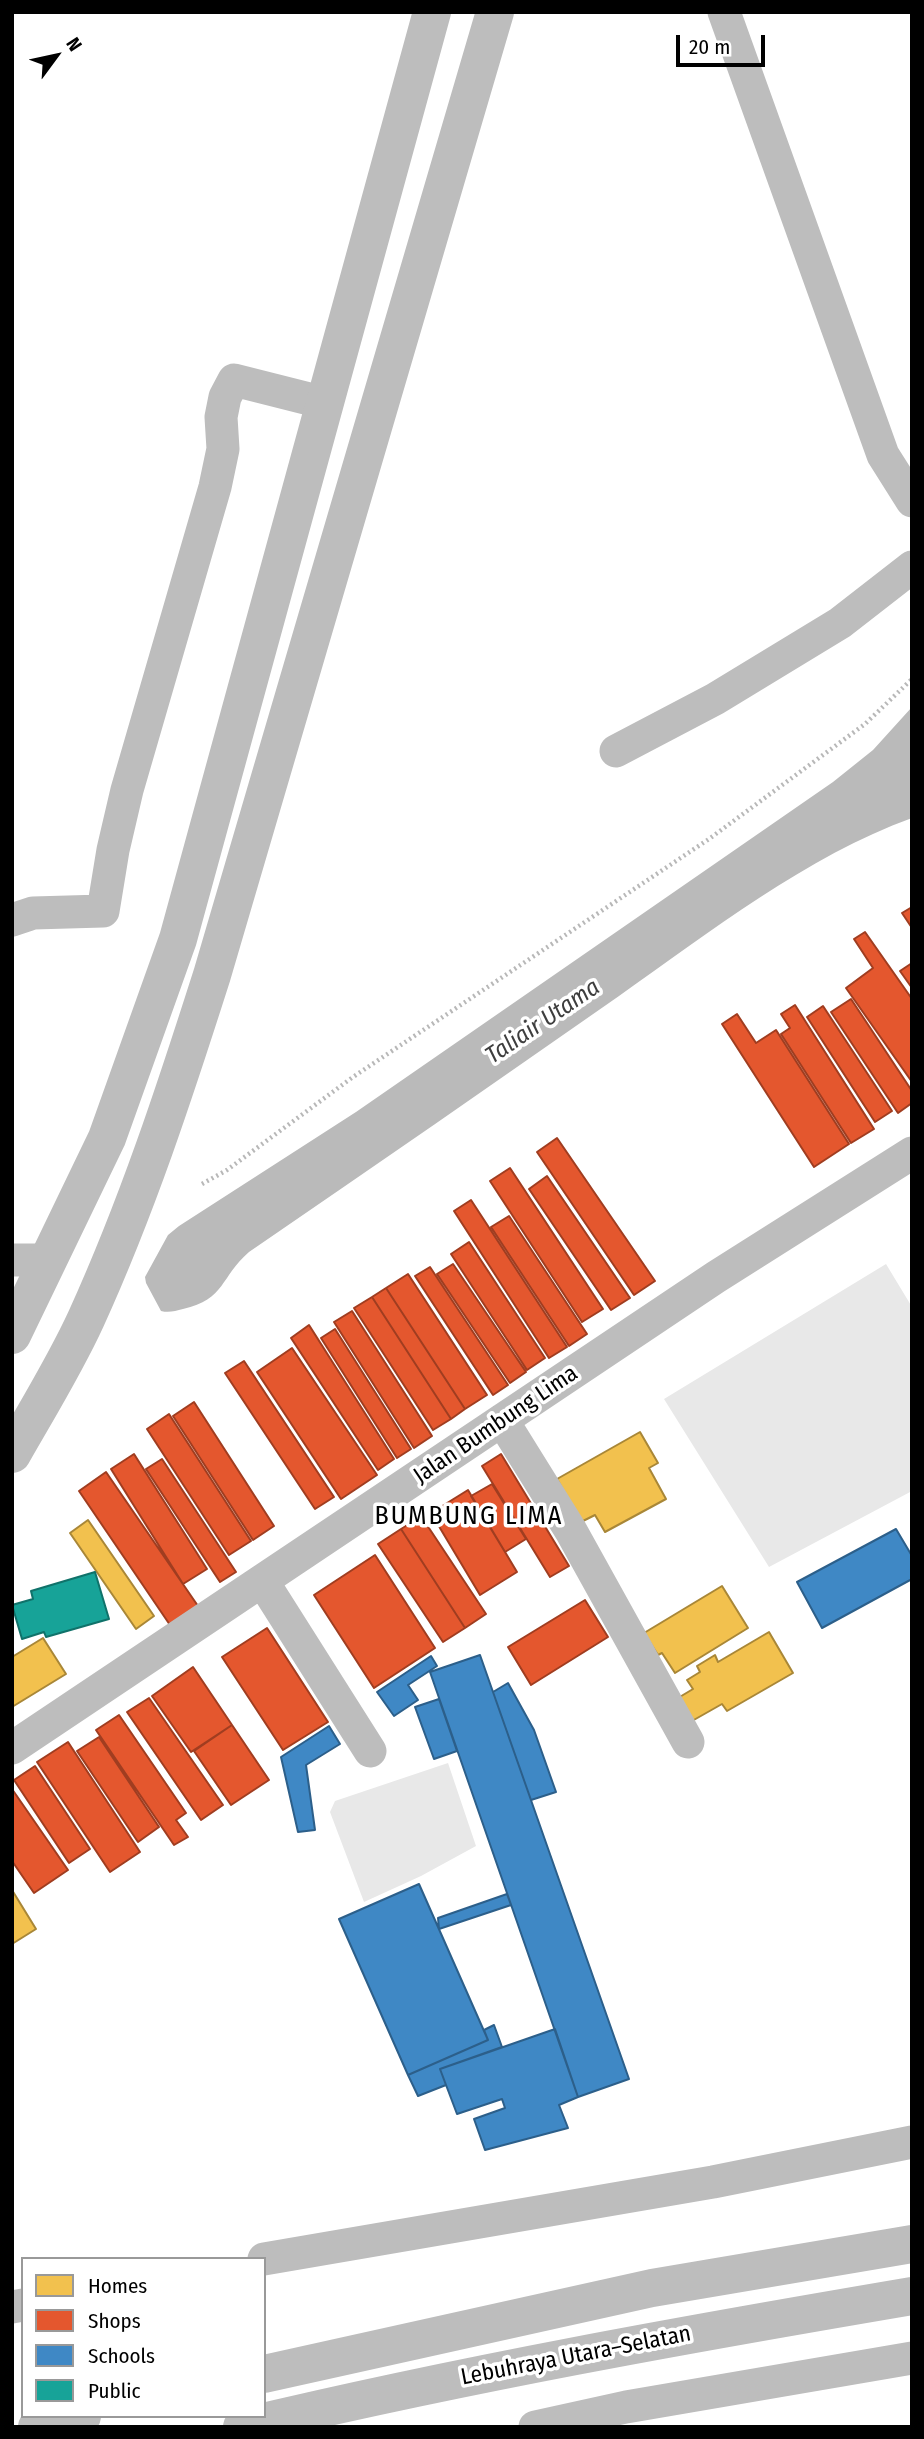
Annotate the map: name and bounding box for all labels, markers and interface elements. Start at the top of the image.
north arrow [21,21,91,91]
scale bar [679,21,768,65]
text: N [61,33,87,55]
text: 20 m [689,34,730,60]
water label: Taliair Utama [480,973,606,1071]
street label: Jalan Bumbung Lima [409,1360,583,1490]
district label: BUMBUNG LIMA [376,1501,562,1533]
legend [21,2257,266,2418]
text: Homes [88,2273,147,2299]
text: Shops [88,2308,141,2334]
street label: Lebuhraya Utara–Selatan [459,2320,693,2392]
text: Schools [88,2343,155,2369]
text: Public [88,2378,140,2404]

